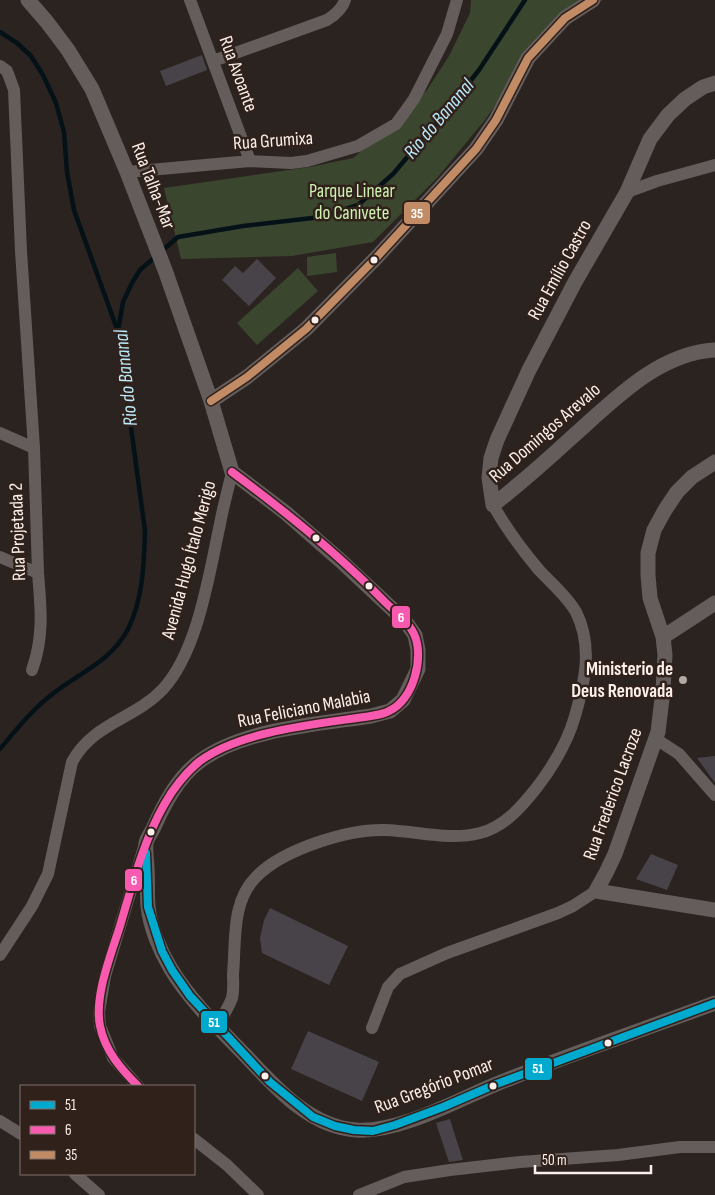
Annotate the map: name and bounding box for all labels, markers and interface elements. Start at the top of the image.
street label: Rua Avoante [214,33,262,115]
water label: Rio do Bananal [399,73,480,164]
street label: Rua Grumixa [232,127,314,155]
street label: Rua Talha-Mar [126,139,180,233]
park label: Parque Linear do Canivete [309,180,395,225]
line badge: 35 [403,201,431,225]
text: 35 [411,205,423,222]
street label: Rua Emílio Castro [523,216,597,324]
unlabelled marker [369,255,379,265]
unlabelled marker [310,315,320,325]
water label: Rio do Bananal [109,327,143,427]
street label: Rua Domingos Arevalo [484,378,606,488]
street label: Avenida Hugo Ítalo Merigo [157,478,221,643]
street label: Rua Projetada 2 [5,483,31,581]
unlabelled marker [311,533,321,543]
unlabelled marker [364,581,374,591]
line badge: 6 [391,605,411,629]
text: 6 [398,609,405,626]
place label: Ministerio de Deus Renovada [571,658,673,703]
marker: Ministerio de Deus Renovada [677,674,689,686]
street label: Rua Feliciano Malabia [236,685,372,733]
street label: Rua Frederico Lacroze [578,725,648,863]
unlabelled marker [146,827,156,837]
line badge: 6 [124,868,143,892]
text: 6 [131,872,138,889]
line badge: 51 [200,1010,228,1034]
text: 51 [208,1014,220,1031]
unlabelled marker [603,1038,613,1048]
street label: Rua Gregório Pomar [371,1053,497,1119]
line badge: 51 [524,1057,553,1081]
text: 51 [532,1060,544,1077]
unlabelled marker [260,1071,270,1081]
unlabelled marker [488,1081,498,1091]
legend [20,1085,195,1175]
text: 51 [65,1096,77,1115]
text: 6 [65,1121,72,1140]
scale bar [535,1142,651,1174]
text: 35 [65,1146,77,1165]
text: 50 m [542,1151,567,1170]

